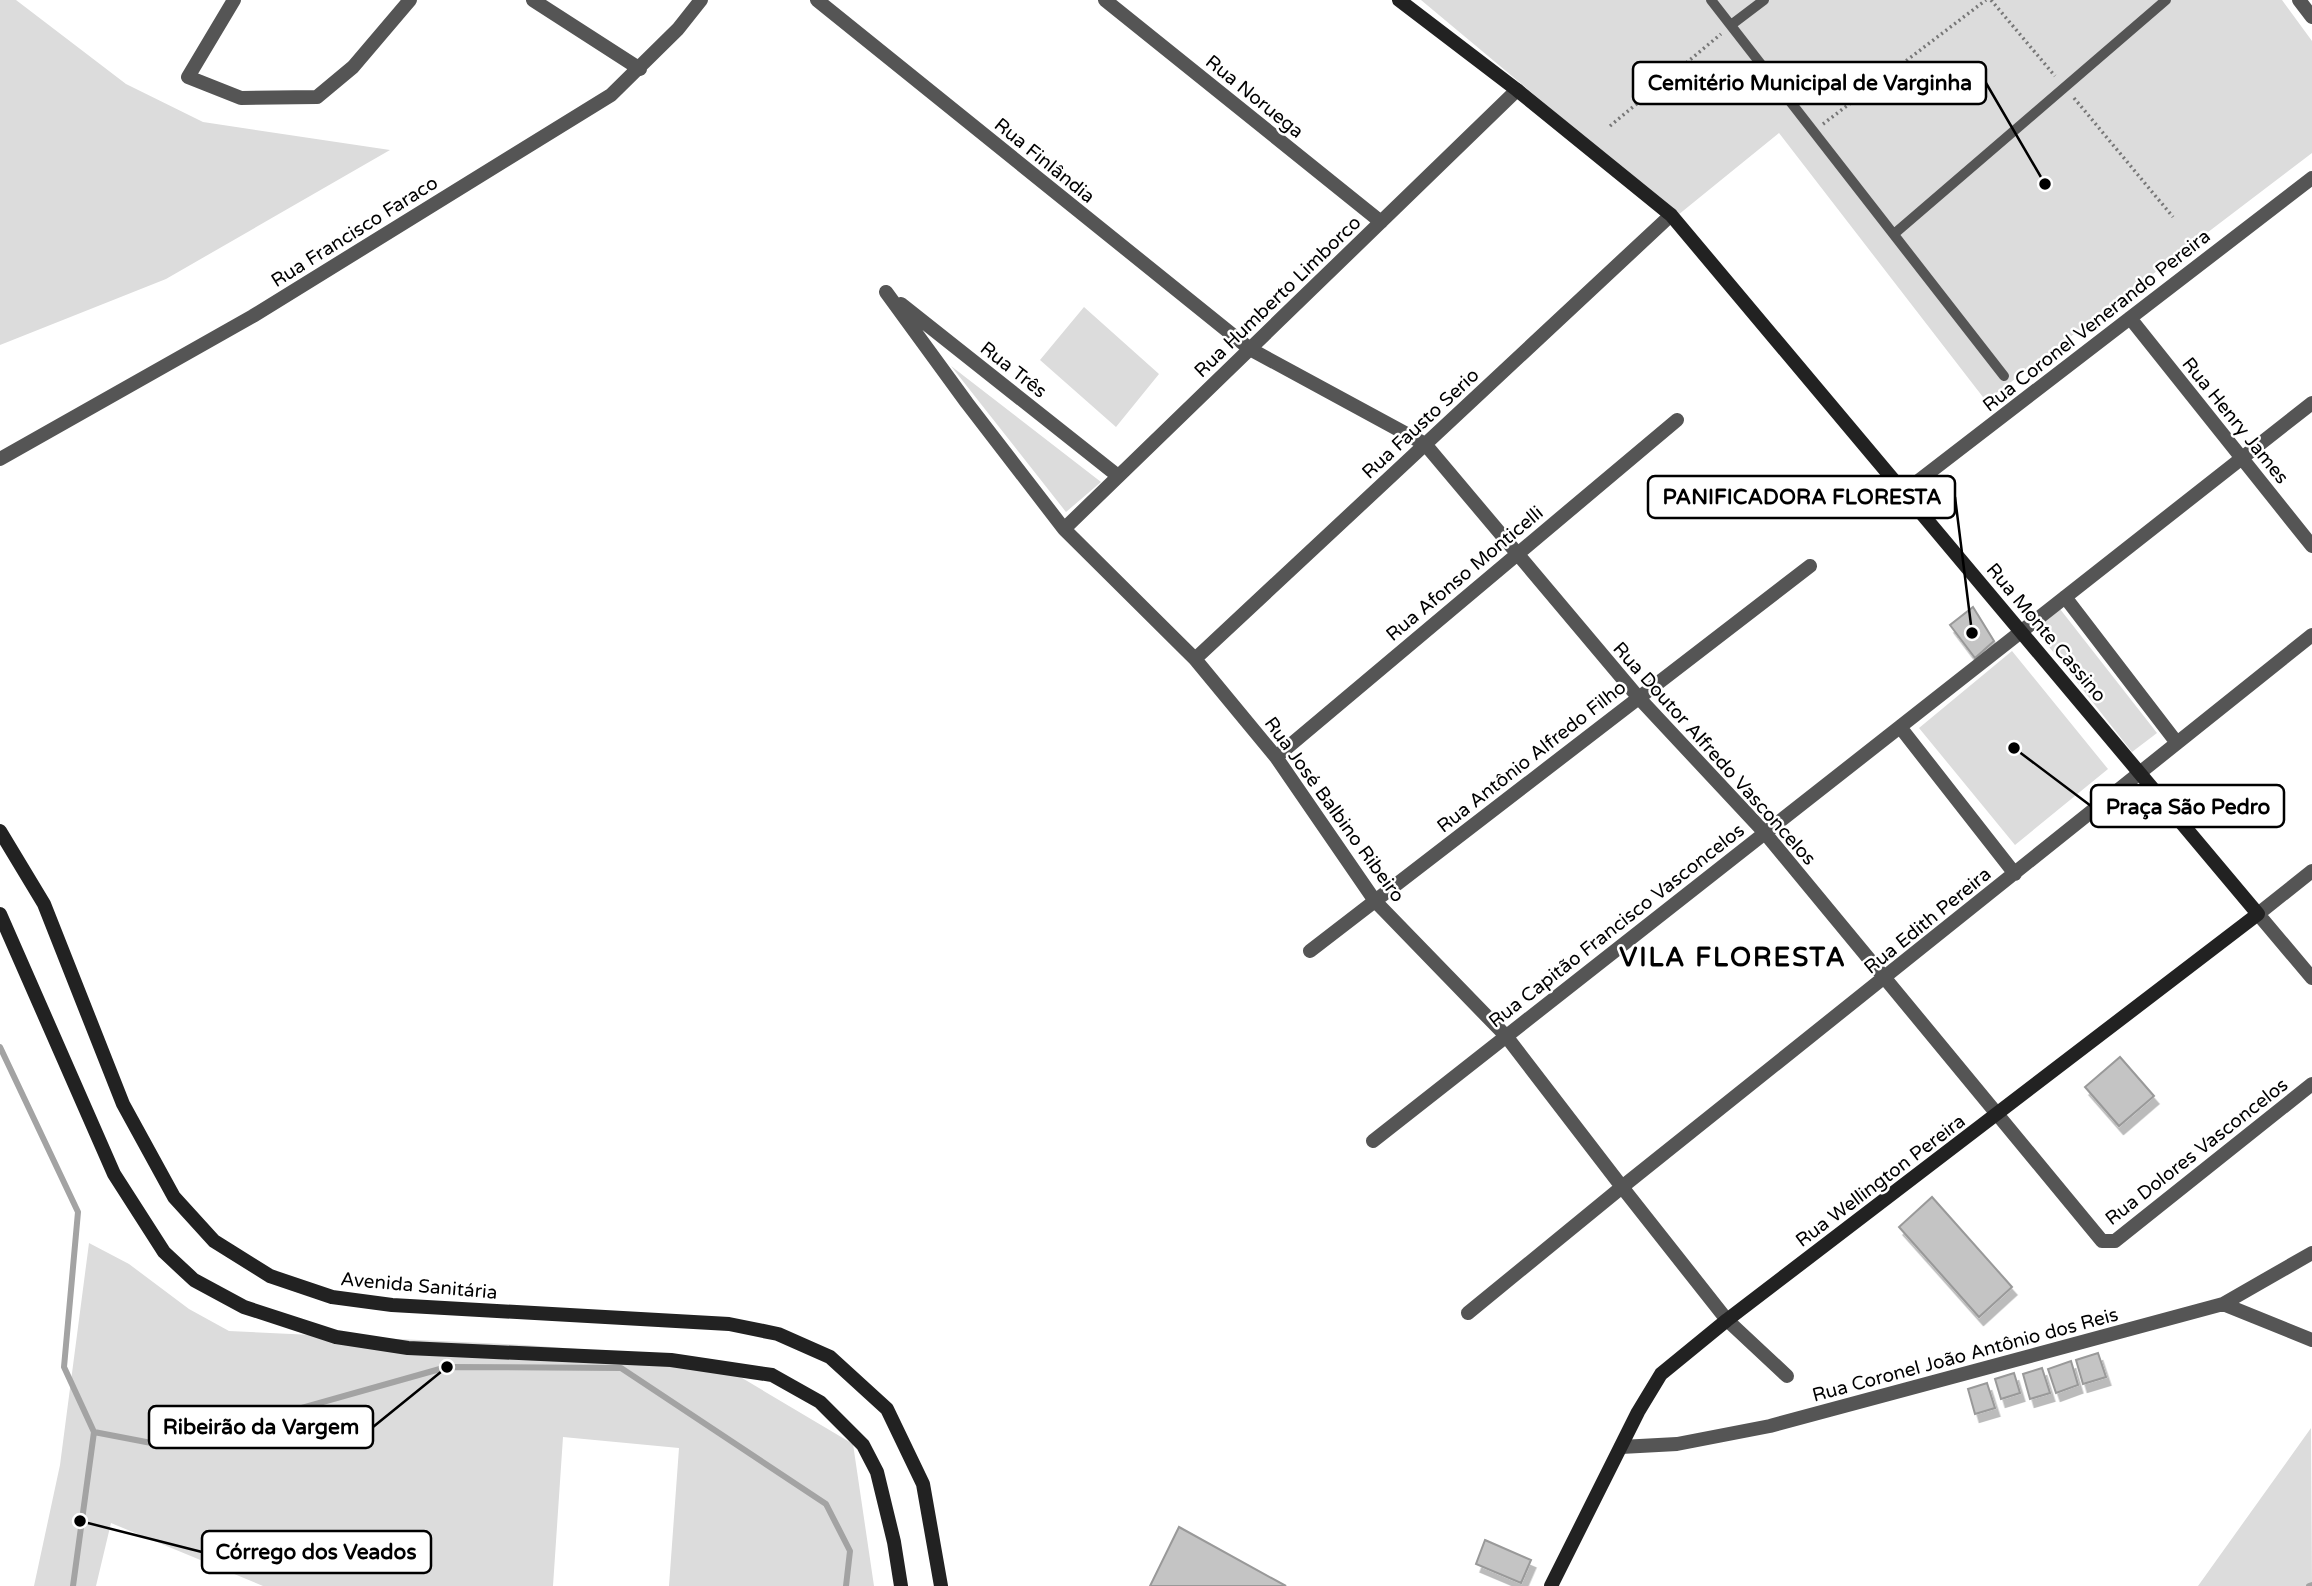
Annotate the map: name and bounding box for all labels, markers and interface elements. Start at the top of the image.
street label: Rua Noruega [1201,51,1308,143]
callout: Cemitério Municipal de Varginha [1633,62,1986,104]
text: Cemitério Municipal de Varginha [1648,71,1972,96]
street label: Rua Finlândia [990,114,1099,208]
street label: Rua Francisco Faraco [267,172,442,292]
street label: Rua Humberto Limborco [1190,211,1365,382]
street label: Rua Coronel Venerando Pereira [1978,225,2215,416]
street label: Rua Três [976,337,1051,402]
street label: Rua Henry James [2177,353,2293,488]
street label: Rua Fausto Serio [1358,364,1484,484]
callout: PANIFICADORA FLORESTA [1648,476,1955,518]
text: PANIFICADORA FLORESTA [1662,485,1942,510]
street label: Rua Afonso Monticelli [1382,502,1548,646]
street label: Rua Monte Cassino [1982,559,2111,707]
street label: Rua Doutor Alfredo Vasconcelos [1608,638,1820,870]
street label: Rua Antônio Alfredo Filho [1433,676,1631,837]
street label: Rua José Balbino Ribeiro [1260,713,1409,906]
callout: Praça São Pedro [2091,785,2284,827]
text: Praça São Pedro [2106,795,2271,820]
street label: Rua Capitão Francisco Vasconcelos [1484,819,1749,1032]
street label: Rua Edith Pereira [1860,863,1995,979]
district label: VILA FLORESTA [1619,942,1847,973]
street label: Rua Dolores Vasconcelos [2101,1074,2292,1230]
street label: Rua Wellington Pereira [1792,1110,1970,1252]
street label: Avenida Sanitária [340,1268,498,1304]
street label: Rua Coronel João Antônio dos Reis [1810,1303,2121,1406]
callout: Ribeirão da Vargem [149,1406,373,1448]
text: Ribeirão da Vargem [163,1415,359,1440]
callout: Córrego dos Veados [202,1531,431,1573]
text: Córrego dos Veados [216,1540,416,1565]

